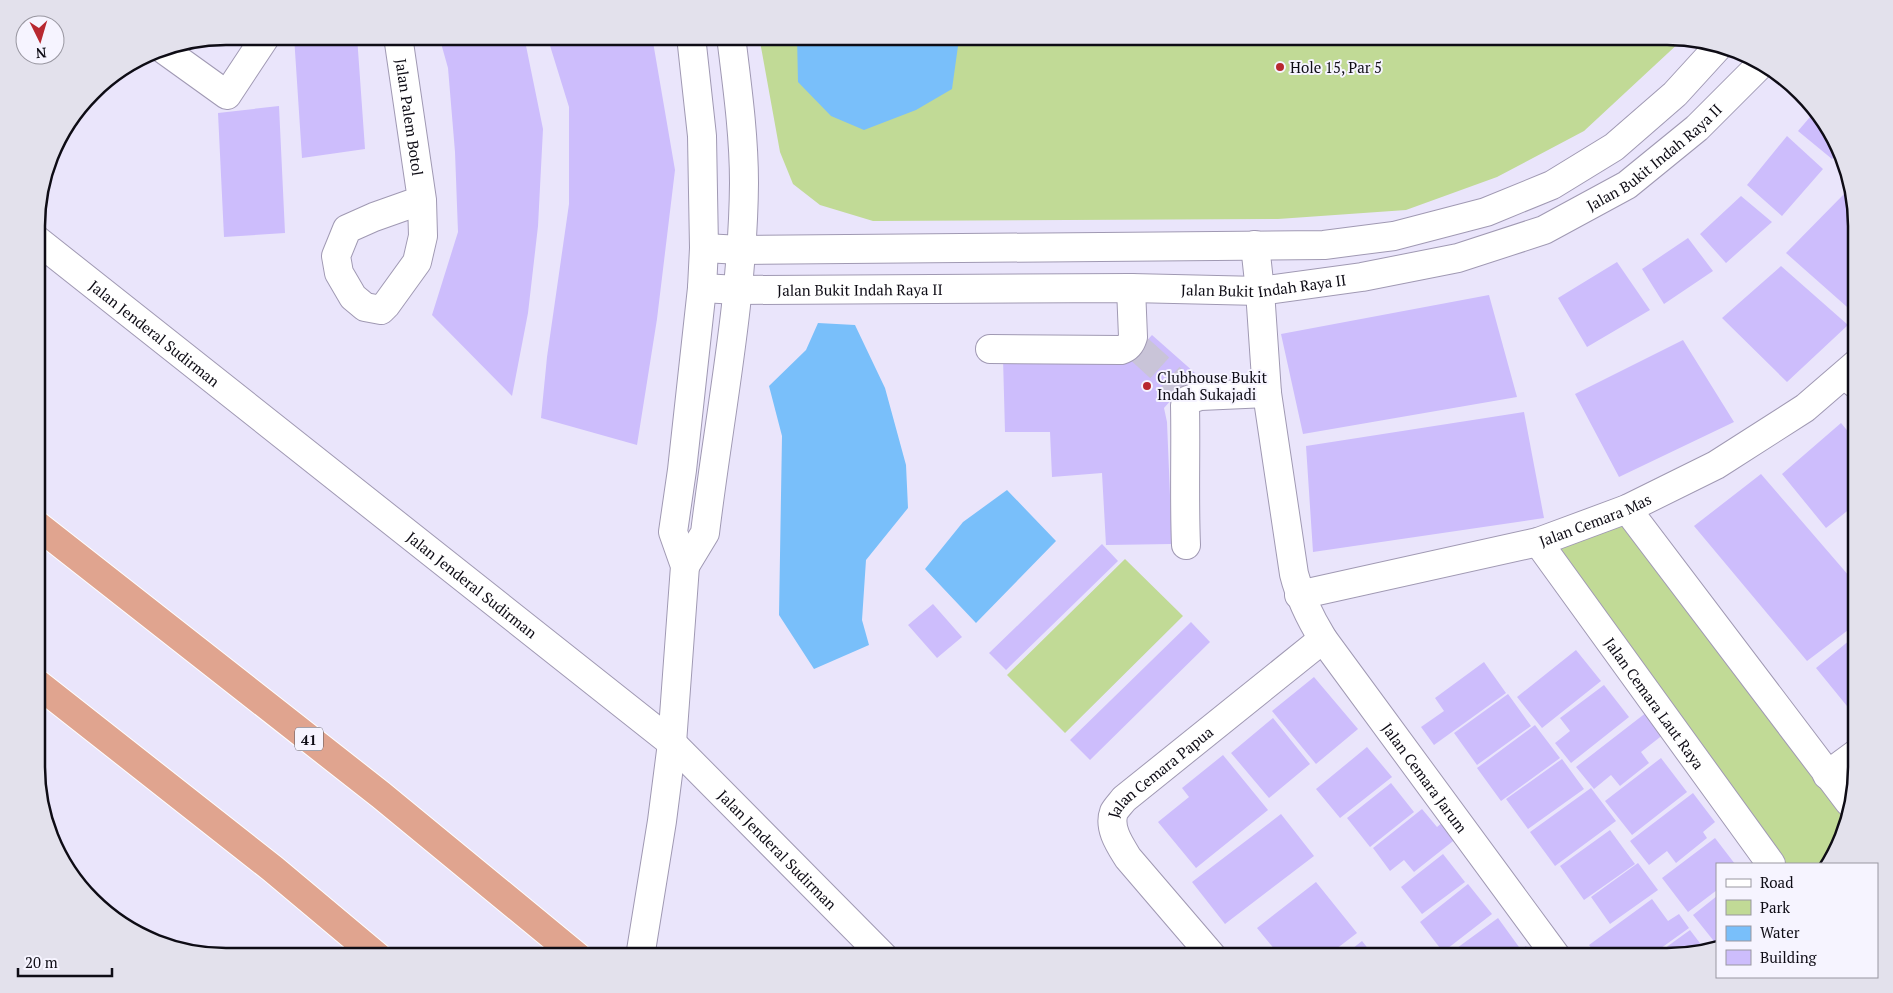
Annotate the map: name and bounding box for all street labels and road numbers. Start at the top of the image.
street label: Jalan Palem Botol [391,57,428,177]
street label: Jalan Bukit Indah Raya II [1583,99,1726,215]
street label: Jalan Bukit Indah Raya II [1181,269,1347,301]
street label: Jalan Jenderal Sudirman [85,275,224,391]
street label: Jalan Bukit Indah Raya II [777,279,943,300]
street label: Jalan Cemara Mas [1536,489,1654,551]
street label: Jalan Jenderal Sudirman [403,527,541,643]
street label: Jalan Cemara Laut Raya [1600,633,1709,773]
street label: Jalan Cemara Jarum [1378,719,1472,837]
street label: Jalan Cemara Papua [1103,721,1217,820]
road number: 41 [295,728,323,751]
street label: Jalan Jenderal Sudirman [714,785,841,914]

